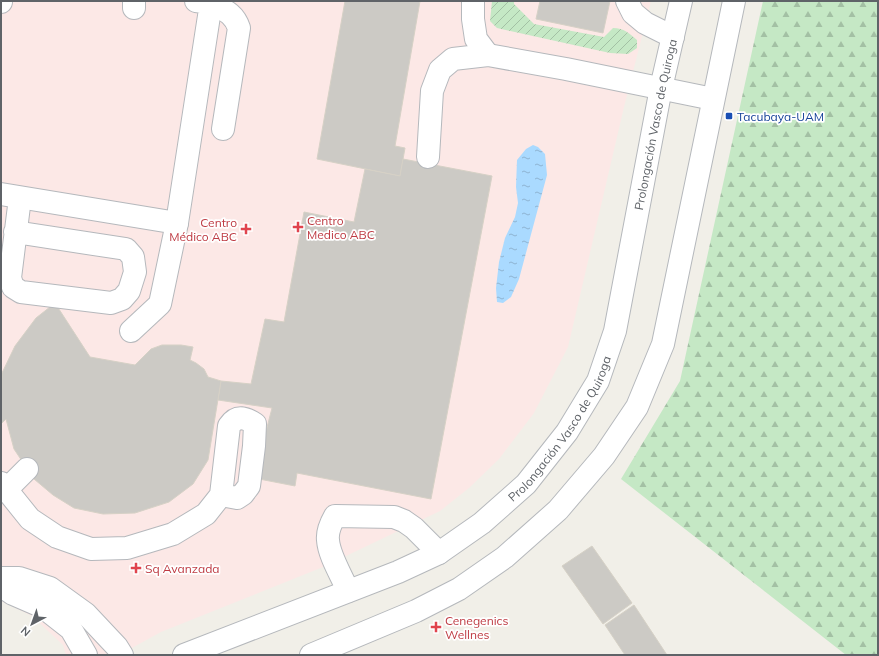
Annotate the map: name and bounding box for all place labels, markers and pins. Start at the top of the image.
place label: Tacubaya-UAM [737,109,824,124]
marker: Tacubaya-UAM [724,111,734,121]
place label: Centro Medico ABC [307,213,375,242]
place label: Centro Médico ABC [169,215,237,244]
marker: Centro Medico ABC [292,221,304,233]
marker: Centro Médico ABC [240,223,252,235]
place label: Sq Avanzada [145,561,220,576]
marker: Sq Avanzada [130,562,142,574]
place label: Cenegenics Wellnes [445,613,508,642]
marker: Cenegenics Wellnes [430,621,442,633]

